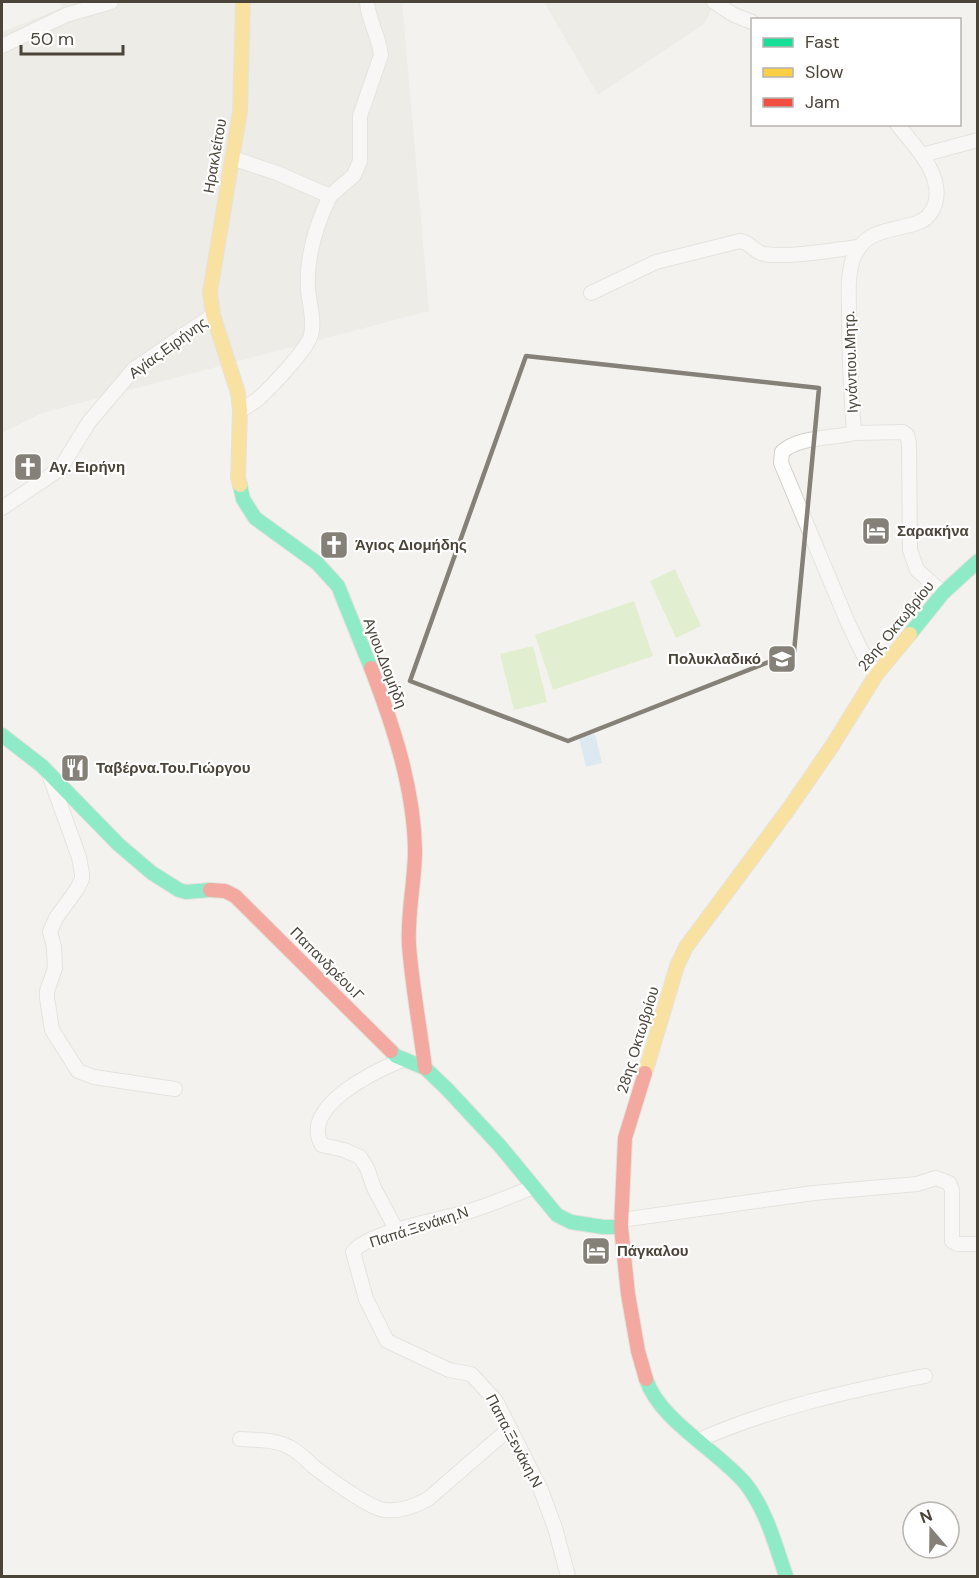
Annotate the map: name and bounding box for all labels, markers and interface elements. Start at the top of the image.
scale bar [21,18,123,56]
legend [751,18,961,126]
text: 50 m [30,27,74,51]
text: Fast [805,30,840,54]
text: Slow [805,60,844,84]
text: Jam [805,90,840,114]
street label: Ηρακλείτου [199,117,231,195]
street label: Ιγνάντιου.Μητρ. [839,310,863,414]
street label: Αγίας.Ειρήνης [125,313,211,383]
church icon: Αγ. Ειρήνη [12,451,44,483]
place label: Αγ. Ειρήνη [49,457,125,477]
hotel icon: Σαρακήνα [860,515,892,547]
place label: Σαρακήνα [897,521,970,541]
church icon: Άγιος Διομήδης [318,529,350,561]
place label: Άγιος Διομήδης [355,535,467,555]
street label: 28ης Οκτωβρίου [853,577,939,675]
street label: Αγιου.Διομήδη [359,615,411,711]
school or university icon: Πολυκλαδικό [766,643,798,675]
place label: Πολυκλαδικό [668,649,761,669]
restaurant icon: Ταβέρνα.Του.Γιώργου [59,752,91,784]
place label: Ταβέρνα.Του.Γιώργου [96,758,251,778]
street label: Παπανδρέου.Γ [286,923,368,1005]
street label: 28ης Οκτωβρίου [612,984,664,1096]
street label: Παπά.Ξενάκη.Ν [367,1202,471,1252]
hotel icon: Πάγκαλου [580,1235,612,1267]
place label: Πάγκαλου [617,1241,689,1261]
street label: Παπα.Ξενάκη.Ν [481,1391,547,1491]
north arrow [901,1500,961,1560]
text: N [917,1505,935,1528]

